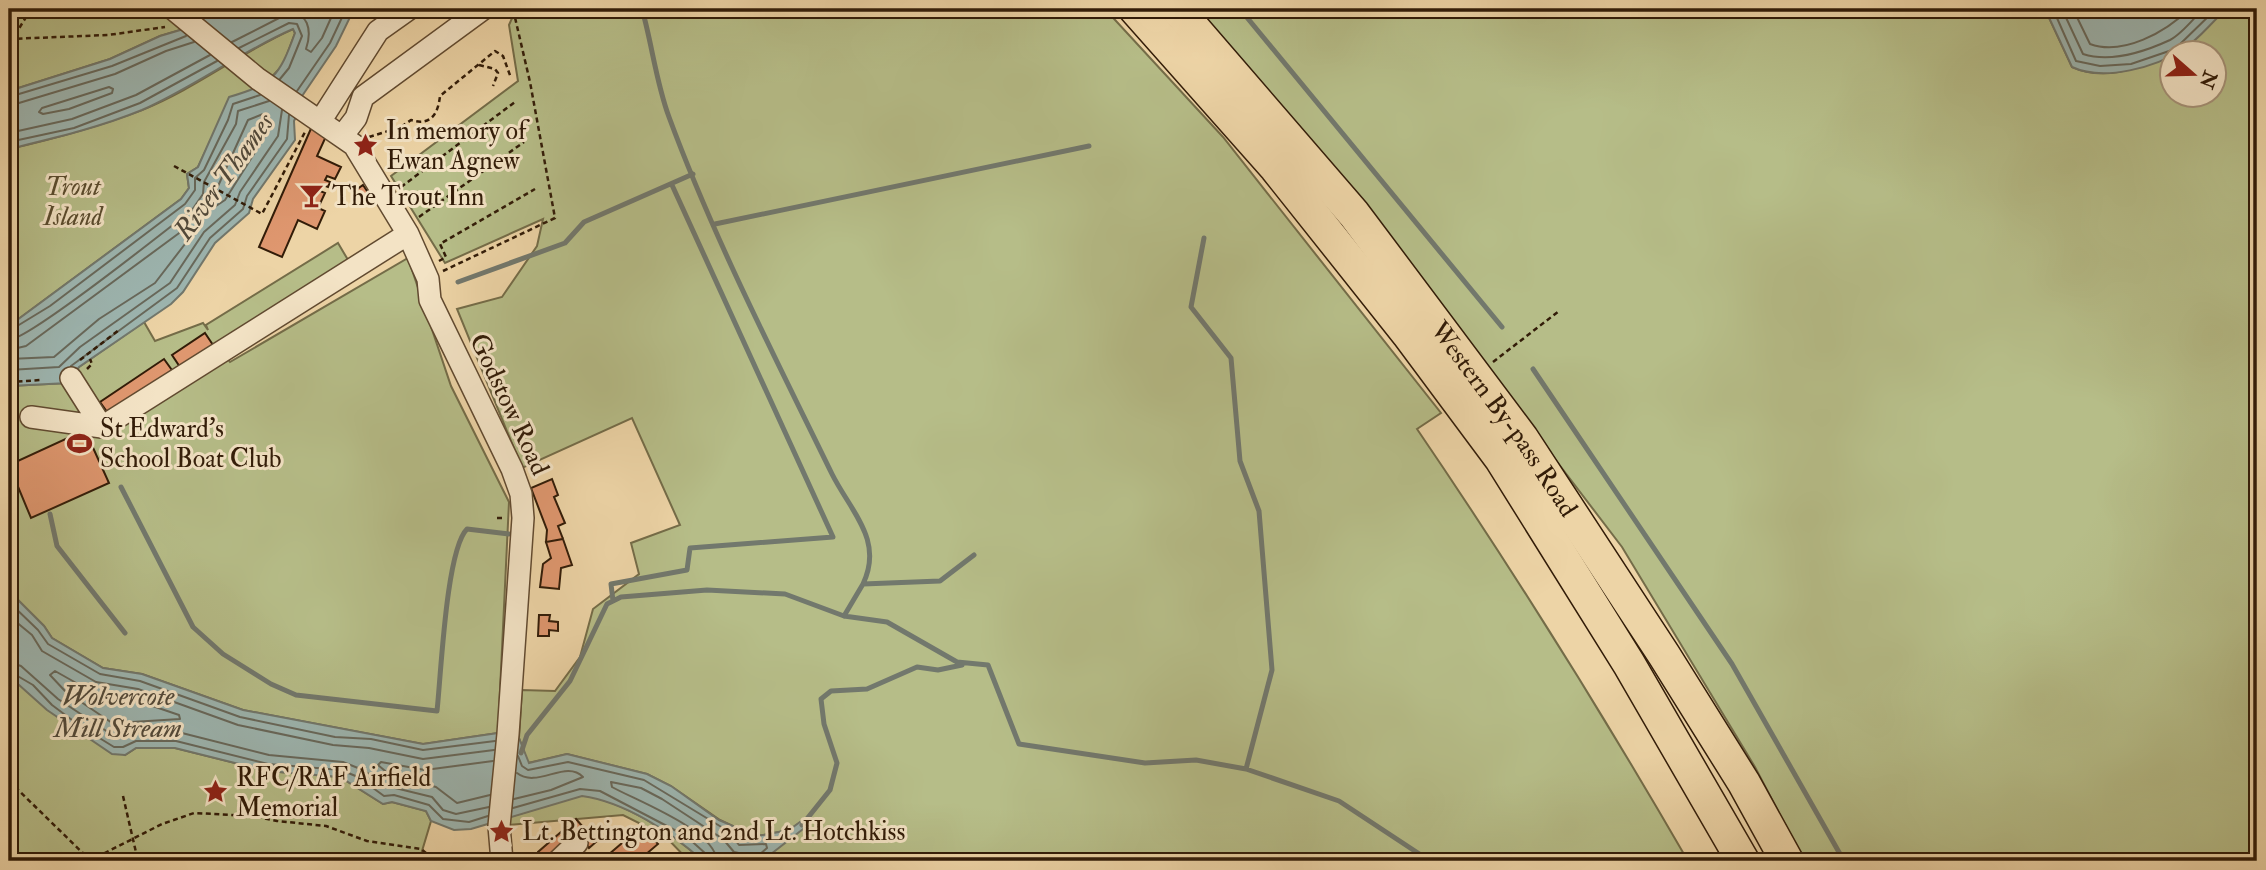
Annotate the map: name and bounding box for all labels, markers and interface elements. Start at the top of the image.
north arrow [2158,38,2228,108]
text: N [2194,66,2223,92]
water label: River Thames [166,105,283,248]
place label: In memory of Ewan Agnew [386,115,530,177]
place icon: In memory of Ewan Agnew [352,131,380,159]
park label: Trout Island [42,171,104,233]
place label: The Trout Inn [332,181,484,213]
bar icon: The Trout Inn [298,182,326,210]
street label: Western By-pass Road [1422,314,1584,523]
street label: Godstow Road [462,328,556,481]
place label: St Edward's School Boat Club [100,413,282,475]
sports icon: St Edward's School Boat Club [66,429,94,457]
water label: Wolvercote Mill Stream [52,679,182,746]
place label: RFC/RAF Airfield Memorial [236,762,431,824]
place icon: RFC/RAF Airfield Memorial [202,778,230,806]
place label: Lt. Bettington and 2nd Lt. Hotchkiss [522,816,906,848]
place icon: Lt. Bettington and 2nd Lt. Hotchkiss [488,817,516,845]

